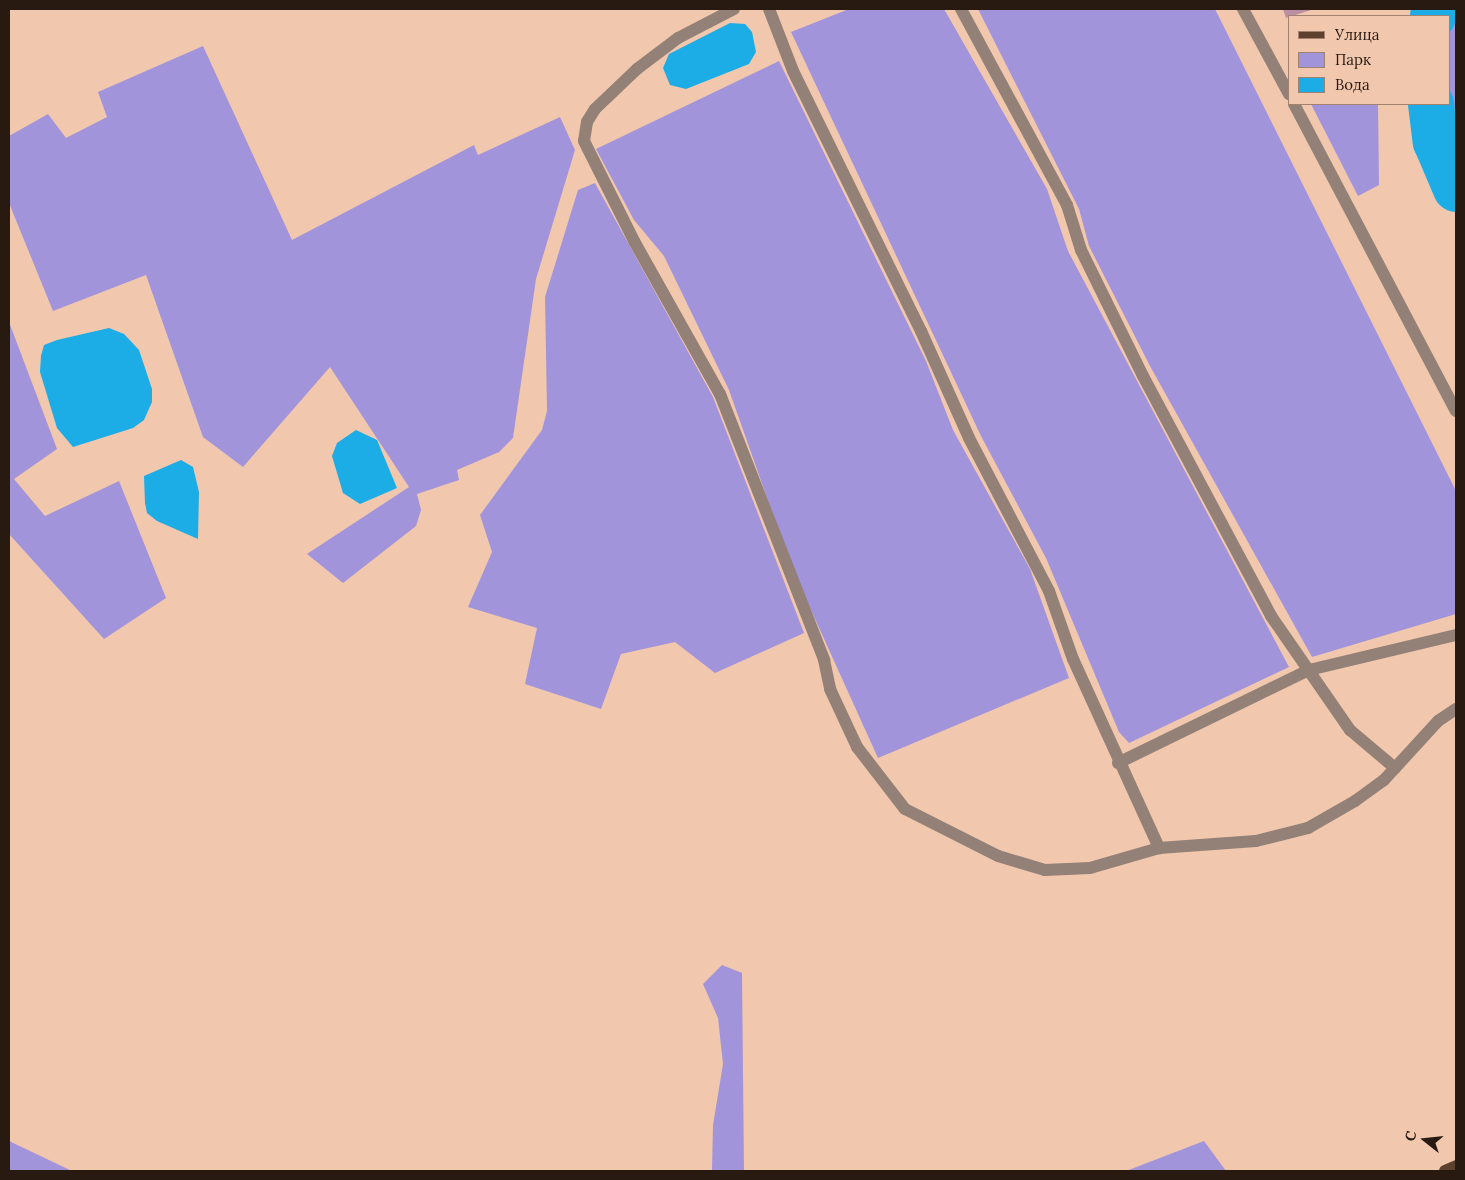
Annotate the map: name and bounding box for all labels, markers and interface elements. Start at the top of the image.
legend [1288,15,1450,105]
text: Улица [1335,25,1379,44]
text: Парк [1335,50,1371,69]
text: Вода [1335,75,1370,94]
north arrow [1400,1115,1450,1165]
text: С [1401,1129,1421,1143]

